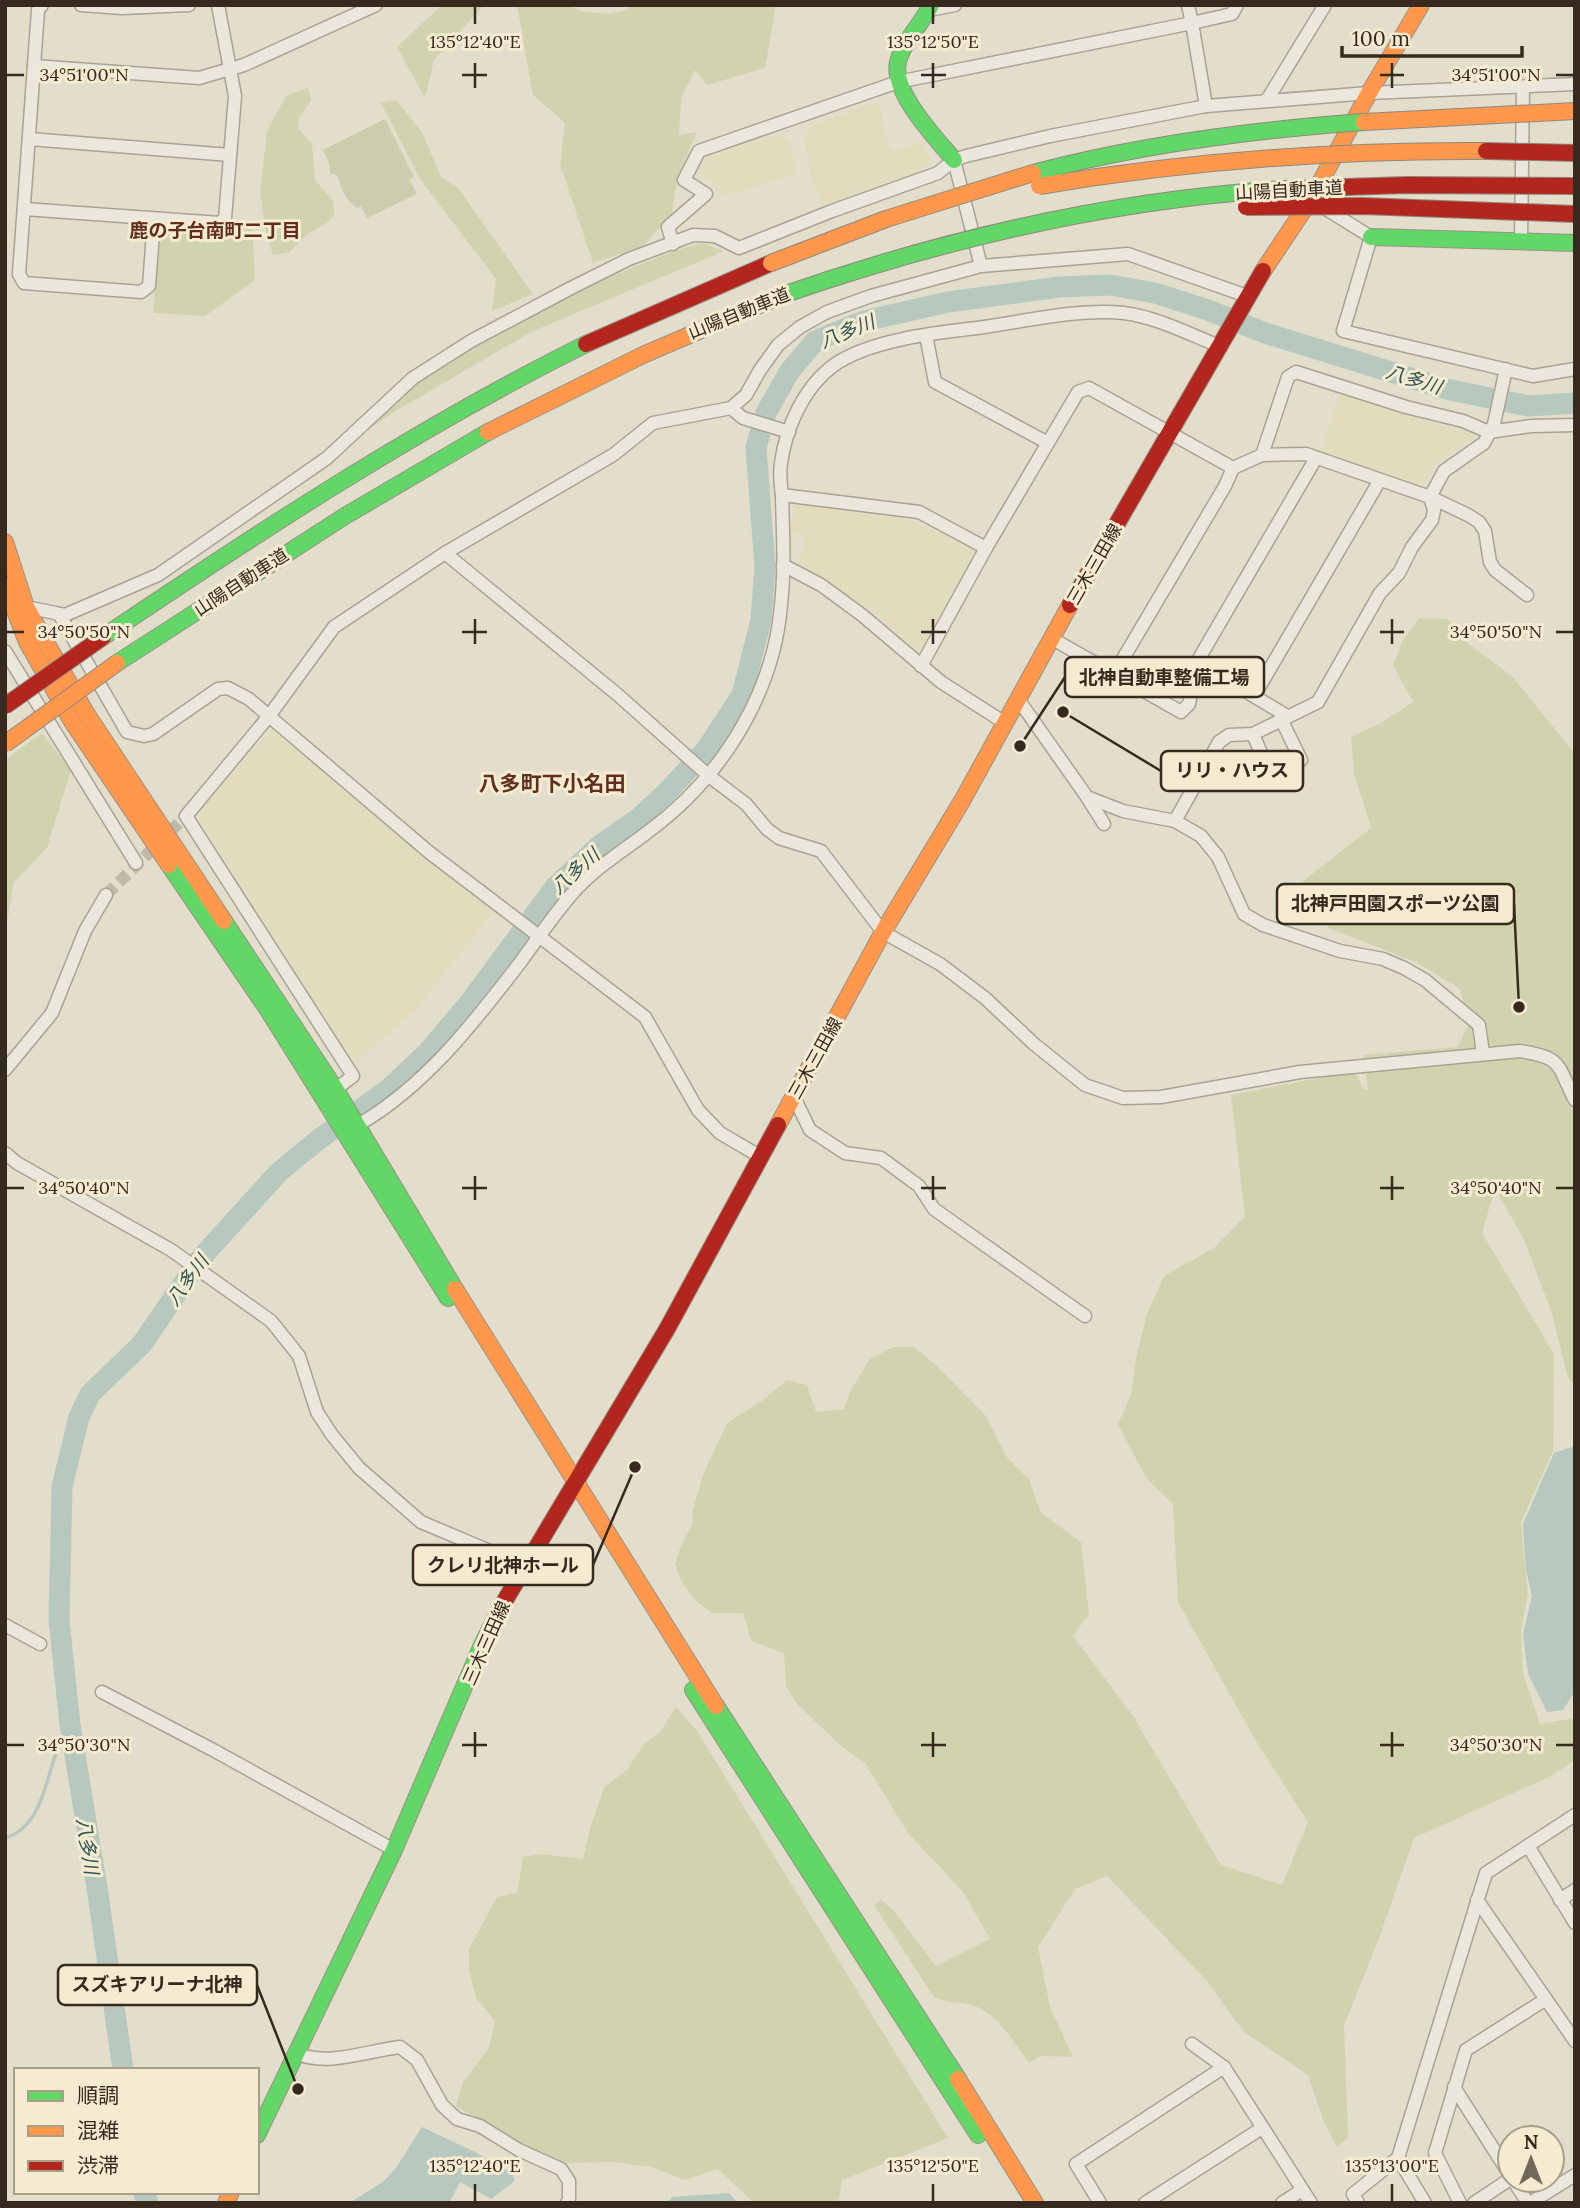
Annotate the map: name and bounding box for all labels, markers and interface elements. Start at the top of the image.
scale bar [1342,14,1522,58]
text: 100 m [1352,25,1410,52]
text: 135°12'40"E [429,30,521,53]
text: 135°12'50"E [887,30,979,53]
text: 34°51'00"N [39,63,129,86]
text: 34°51'00"N [1451,63,1541,86]
street label: 山陽自動車道 [1234,176,1344,204]
district label: 鹿の子台南町二丁目 [129,218,301,242]
street label: 山陽自動車道 [685,282,793,344]
water label: 八多川 [816,308,880,353]
water label: 八多川 [1383,359,1447,399]
street label: 三木三田線 [1062,519,1126,609]
street label: 山陽自動車道 [189,543,293,621]
text: 34°50'50"N [38,620,130,643]
text: 34°50'50"N [1450,620,1542,643]
callout: 北神自動車整備工場 [1065,657,1264,697]
text: 北神自動車整備工場 [1078,665,1250,689]
callout: リリ・ハウス [1161,751,1303,791]
text: リリ・ハウス [1175,758,1289,782]
district label: 八多町下小名田 [479,770,626,797]
water label: 八多川 [546,842,606,899]
callout: 北神戸田園スポーツ公園 [1277,884,1514,924]
text: 北神戸田園スポーツ公園 [1291,891,1499,915]
street label: 三木三田線 [783,1013,847,1103]
text: 34°50'40"N [38,1176,130,1199]
text: 34°50'40"N [1450,1176,1542,1199]
water label: 八多川 [161,1248,215,1310]
callout: クレリ北神ホール [413,1545,593,1585]
text: クレリ北神ホール [427,1553,579,1577]
street label: 三木三田線 [457,1597,515,1689]
text: 34°50'30"N [38,1733,130,1756]
text: 34°50'30"N [1450,1733,1542,1756]
water label: 八多川 [72,1816,105,1878]
callout: スズキアリーナ北神 [58,1965,257,2005]
text: スズキアリーナ北神 [71,1972,243,1996]
legend [14,2068,259,2194]
text: 順調 [77,2082,119,2109]
text: 混雑 [77,2117,119,2144]
north arrow [1496,2124,1566,2194]
text: N [1524,2130,1539,2154]
text: 渋滞 [77,2152,119,2179]
text: 135°12'40"E [429,2154,521,2177]
text: 135°12'50"E [887,2154,979,2177]
text: 135°13'00"E [1345,2154,1439,2177]

